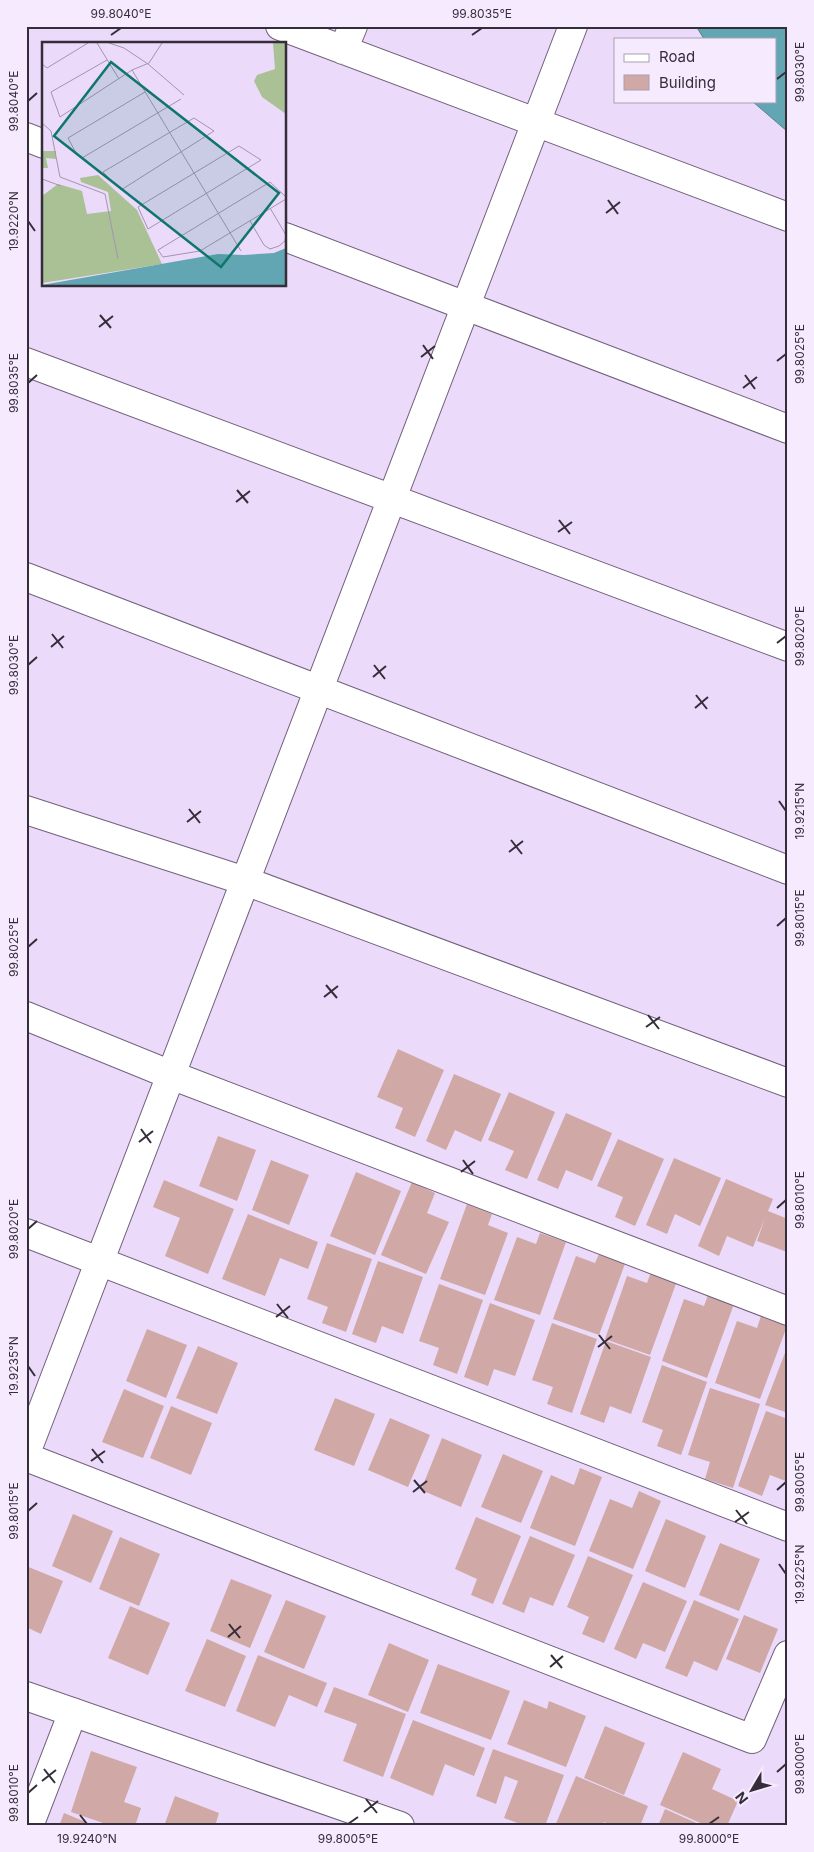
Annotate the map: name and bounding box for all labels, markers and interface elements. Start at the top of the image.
text: 99.8040°E [91,6,151,21]
text: 99.8035°E [452,6,512,21]
legend [614,38,776,102]
inset map [42,42,286,286]
text: 99.8030°E [792,42,807,102]
text: Road [659,47,695,66]
text: 99.8040°E [6,71,21,131]
text: Building [659,73,716,92]
text: 19.9220°N [6,191,21,251]
text: 99.8025°E [792,324,807,384]
text: 99.8035°E [6,353,21,413]
text: 99.8020°E [792,606,807,666]
text: 99.8030°E [6,635,21,695]
text: 19.9215°N [792,783,807,839]
text: 99.8015°E [792,889,807,947]
text: 99.8025°E [6,917,21,977]
text: 99.8010°E [792,1171,807,1229]
text: 99.8020°E [6,1199,21,1259]
text: 19.9235°N [6,1336,21,1396]
text: 99.8005°E [792,1452,807,1512]
text: 99.8015°E [6,1482,21,1540]
text: 19.9225°N [792,1544,807,1604]
text: 99.8000°E [792,1734,807,1794]
text: 99.8010°E [6,1764,21,1822]
north arrow [726,1764,776,1814]
text: N [731,1789,751,1808]
text: 19.9240°N [57,1831,117,1846]
text: 99.8005°E [318,1831,378,1846]
text: 99.8000°E [679,1831,739,1846]

